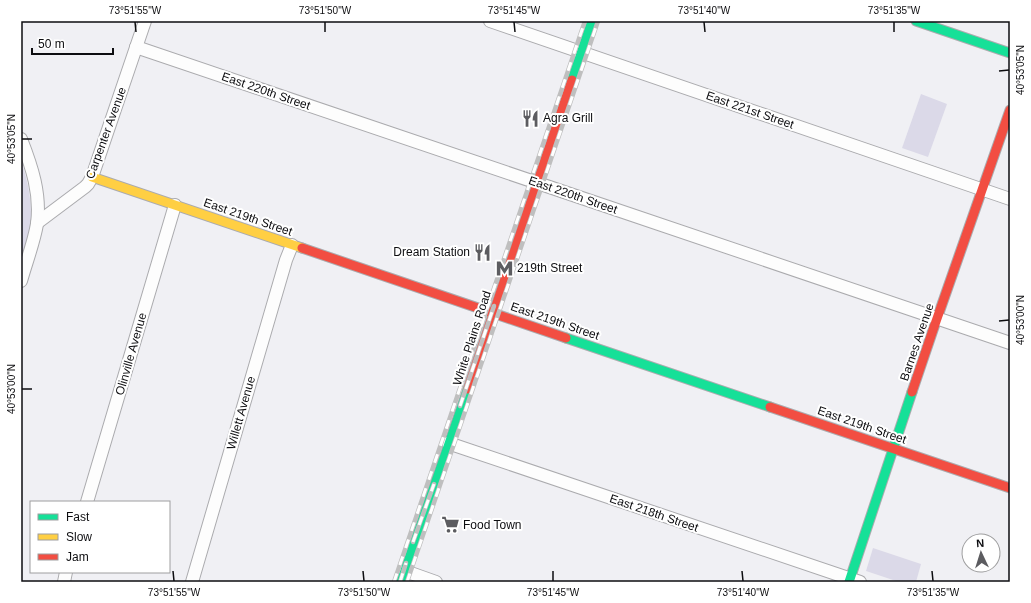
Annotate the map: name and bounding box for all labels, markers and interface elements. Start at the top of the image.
text: 73°51'55"W [109,5,162,16]
text: 73°51'50"W [299,5,352,16]
text: 73°51'45"W [488,5,541,16]
text: 73°51'40"W [678,5,731,16]
text: 73°51'35"W [868,5,921,16]
scale bar [32,30,113,56]
text: 50 m [38,37,65,51]
text: 40°53'05"N [1015,45,1026,95]
street label: East 220th Street [220,69,313,113]
street label: Carpenter Avenue [83,85,129,181]
street label: East 221st Street [704,88,796,132]
restaurant icon: Agra Grill [520,108,540,128]
place label: Agra Grill [543,111,593,125]
text: 40°53'05"N [6,114,17,164]
street label: East 220th Street [527,173,620,217]
street label: East 219th Street [202,195,295,239]
restaurant icon: Dream Station [473,242,493,262]
place label: Dream Station [393,245,470,259]
metro station icon: 219th Street [494,258,514,278]
place label: 219th Street [517,261,583,275]
street label: White Plains Road [450,289,494,387]
text: 40°53'00"N [1015,295,1026,345]
street label: East 219th Street [509,299,602,343]
street label: Barnes Avenue [897,301,937,383]
street label: Olinville Avenue [113,311,150,397]
text: 40°53'00"N [6,364,17,414]
street label: Willett Avenue [224,374,258,451]
street label: East 219th Street [816,403,909,447]
street label: East 218th Street [608,491,701,535]
legend [30,501,170,573]
text: Fast [66,510,90,524]
supermarket icon: Food Town [440,515,460,535]
place label: Food Town [463,518,521,532]
text: Slow [66,530,92,544]
north arrow [961,533,1001,573]
text: N [976,537,985,549]
text: Jam [66,550,89,564]
text: 73°51'55"W [148,587,201,598]
text: 73°51'50"W [338,587,391,598]
text: 73°51'45"W [527,587,580,598]
text: 73°51'40"W [717,587,770,598]
text: 73°51'35"W [907,587,960,598]

